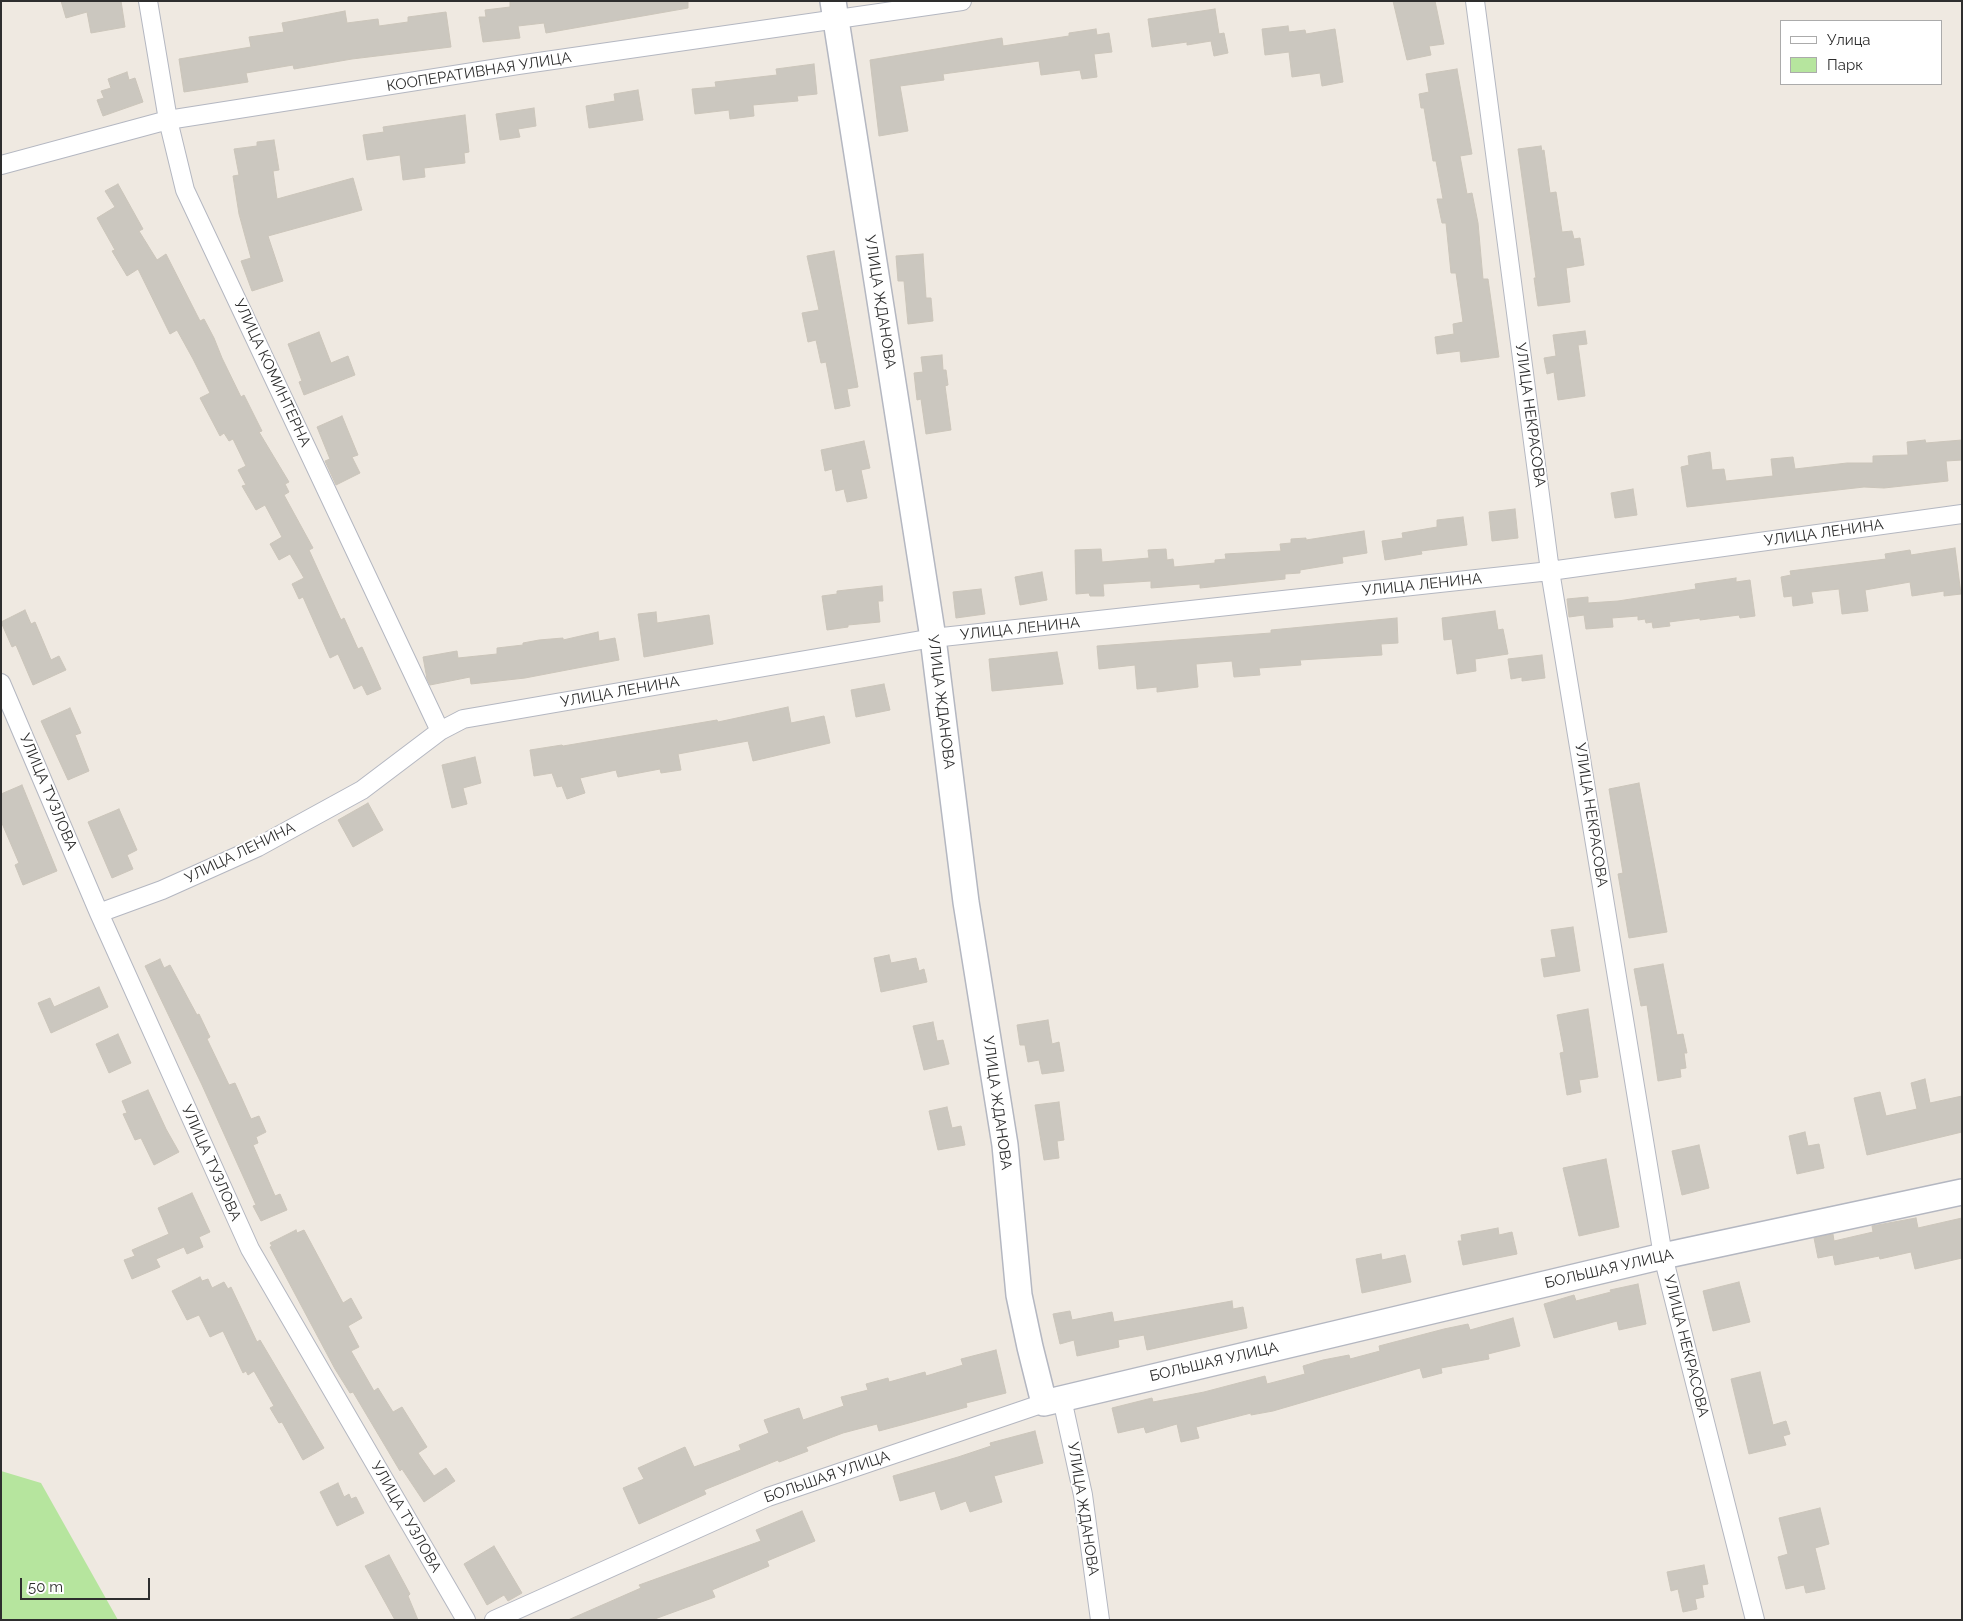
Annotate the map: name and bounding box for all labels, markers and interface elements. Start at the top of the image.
legend [1780,20,1943,85]
text: Улица [1827,31,1871,49]
street label: КООПЕРАТИВНАЯ УЛИЦА [385,48,573,96]
text: Парк [1827,56,1863,74]
street label: УЛИЦА ЖДАНОВА [861,234,899,370]
street label: УЛИЦА КОМИНТЕРНА [230,296,314,450]
street label: УЛИЦА НЕКРАСОВА [1511,342,1549,488]
street label: УЛИЦА ЛЕНИНА [1763,516,1885,550]
street label: УЛИЦА ЛЕНИНА [1361,570,1483,600]
street label: УЛИЦА ЛЕНИНА [959,614,1081,644]
street label: УЛИЦА ЖДАНОВА [924,634,958,770]
street label: УЛИЦА ЛЕНИНА [559,673,681,711]
street label: УЛИЦА ТУЗЛОВА [15,731,81,853]
street label: УЛИЦА НЕКРАСОВА [1571,742,1611,888]
street label: УЛИЦА ЛЕНИНА [182,819,298,887]
street label: УЛИЦА ЖДАНОВА [979,1035,1015,1171]
street label: УЛИЦА ТУЗЛОВА [177,1102,245,1224]
street label: БОЛЬШАЯ УЛИЦА [1543,1245,1675,1293]
street label: УЛИЦА НЕКРАСОВА [1660,1273,1712,1419]
street label: БОЛЬШАЯ УЛИЦА [1148,1338,1280,1386]
street label: УЛИЦА ЖДАНОВА [1064,1441,1102,1577]
street label: БОЛЬШАЯ УЛИЦА [762,1447,892,1507]
street label: УЛИЦА ТУЗЛОВА [367,1458,445,1576]
scale bar [22,1568,152,1600]
text: 50 m [28,1578,63,1596]

